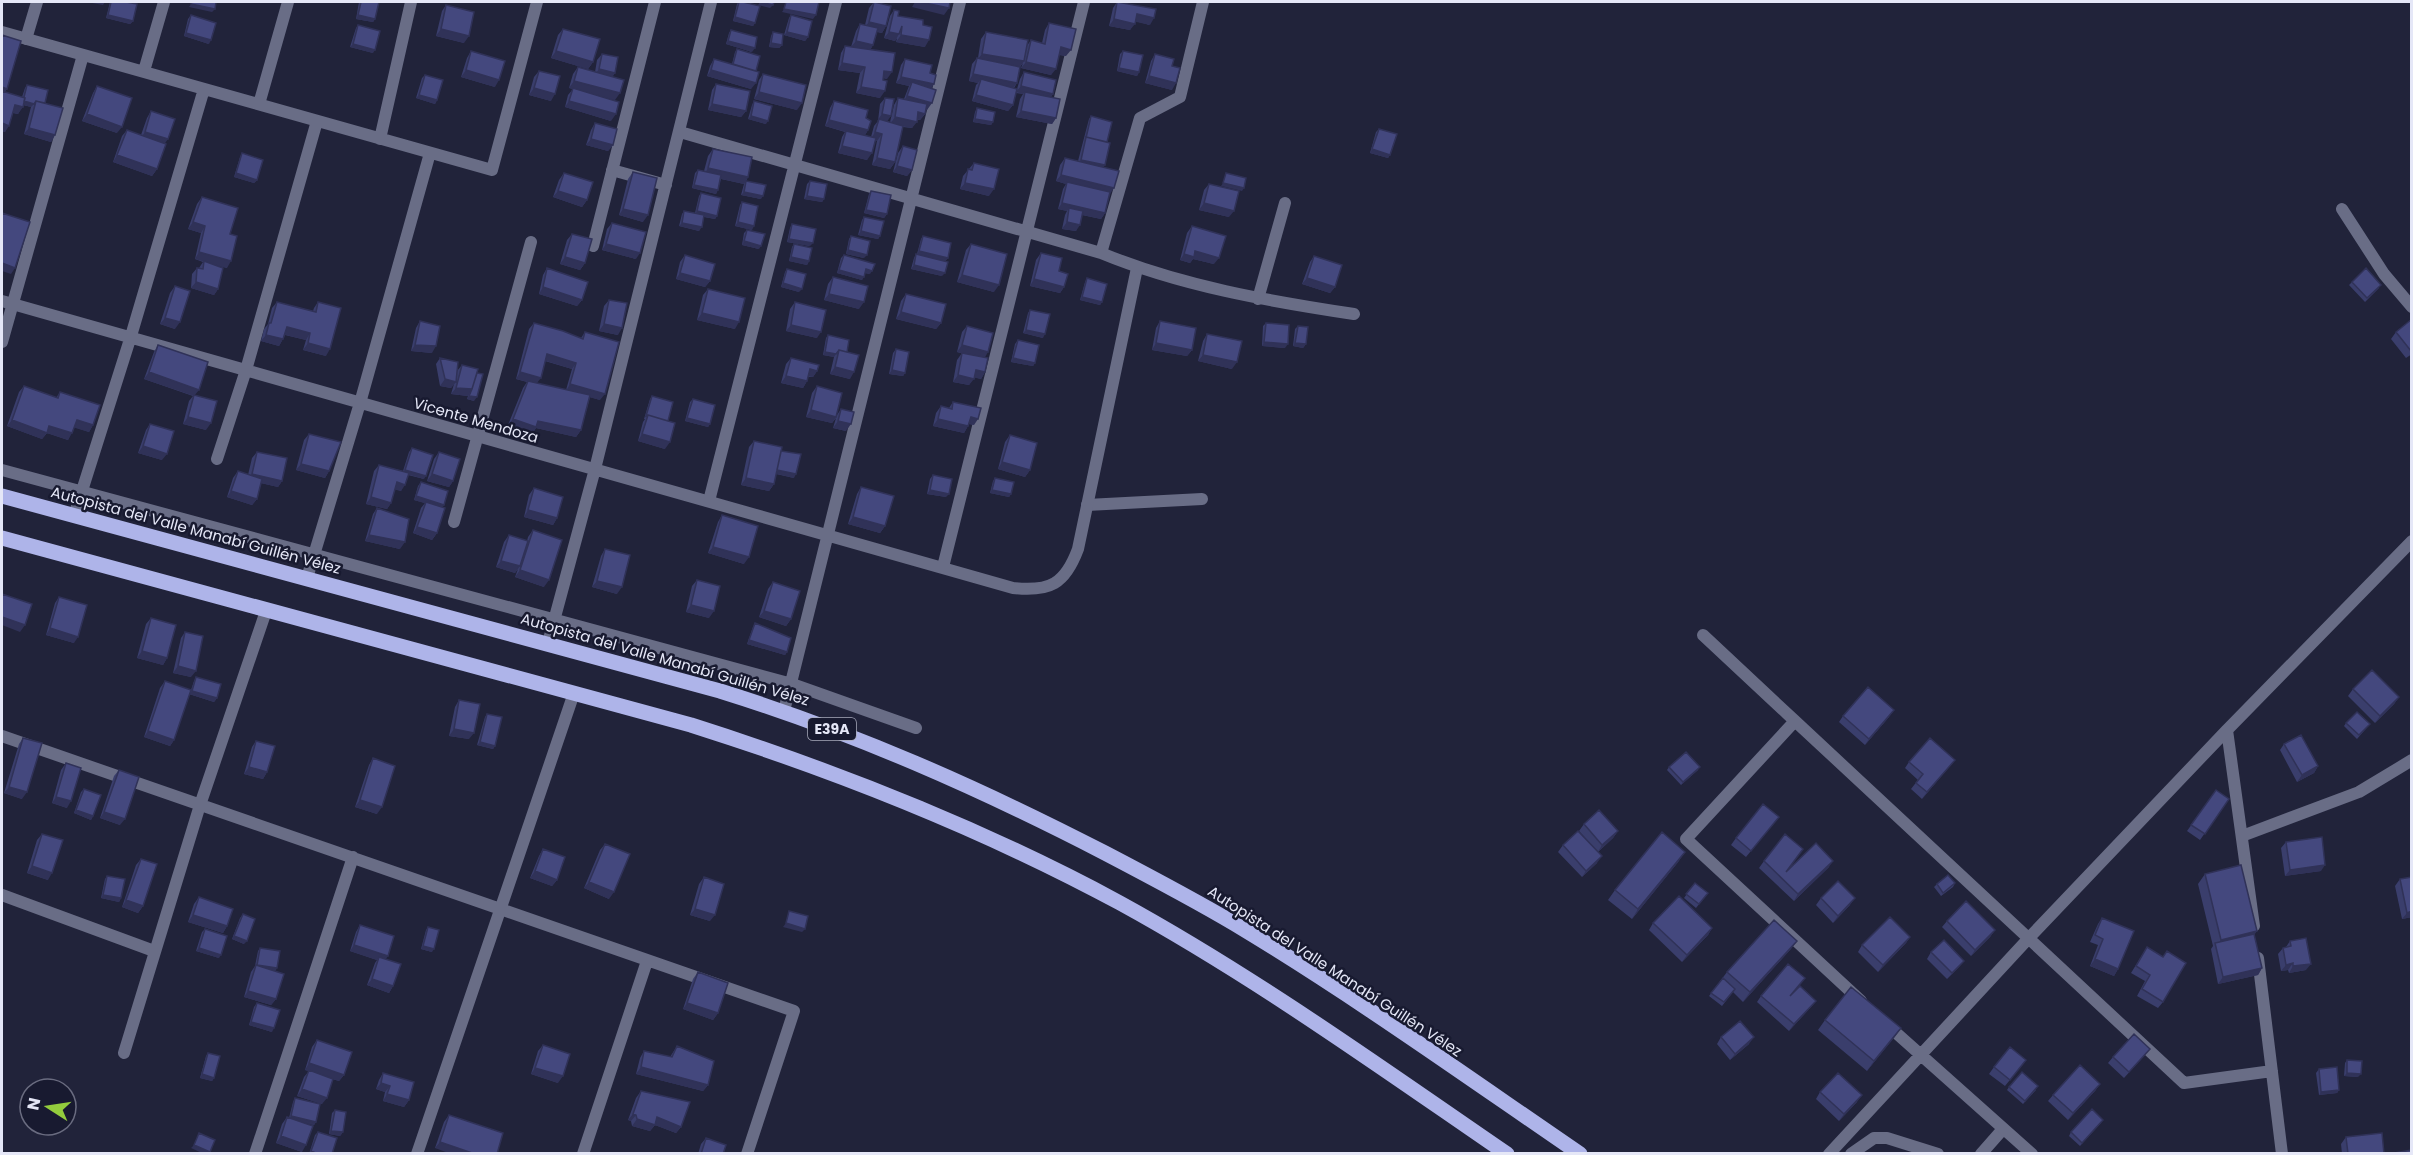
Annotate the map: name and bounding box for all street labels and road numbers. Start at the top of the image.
street label: Vicente Mendoza [411,392,541,448]
street label: Autopista del Valle Manabí Guillén Vélez [49,481,343,579]
street label: Autopista del Valle Manabí Guillén Vélez [518,608,812,710]
road number: E39A [808,718,856,740]
street label: Autopista del Valle Manabí Guillén Vélez [1204,881,1466,1061]

